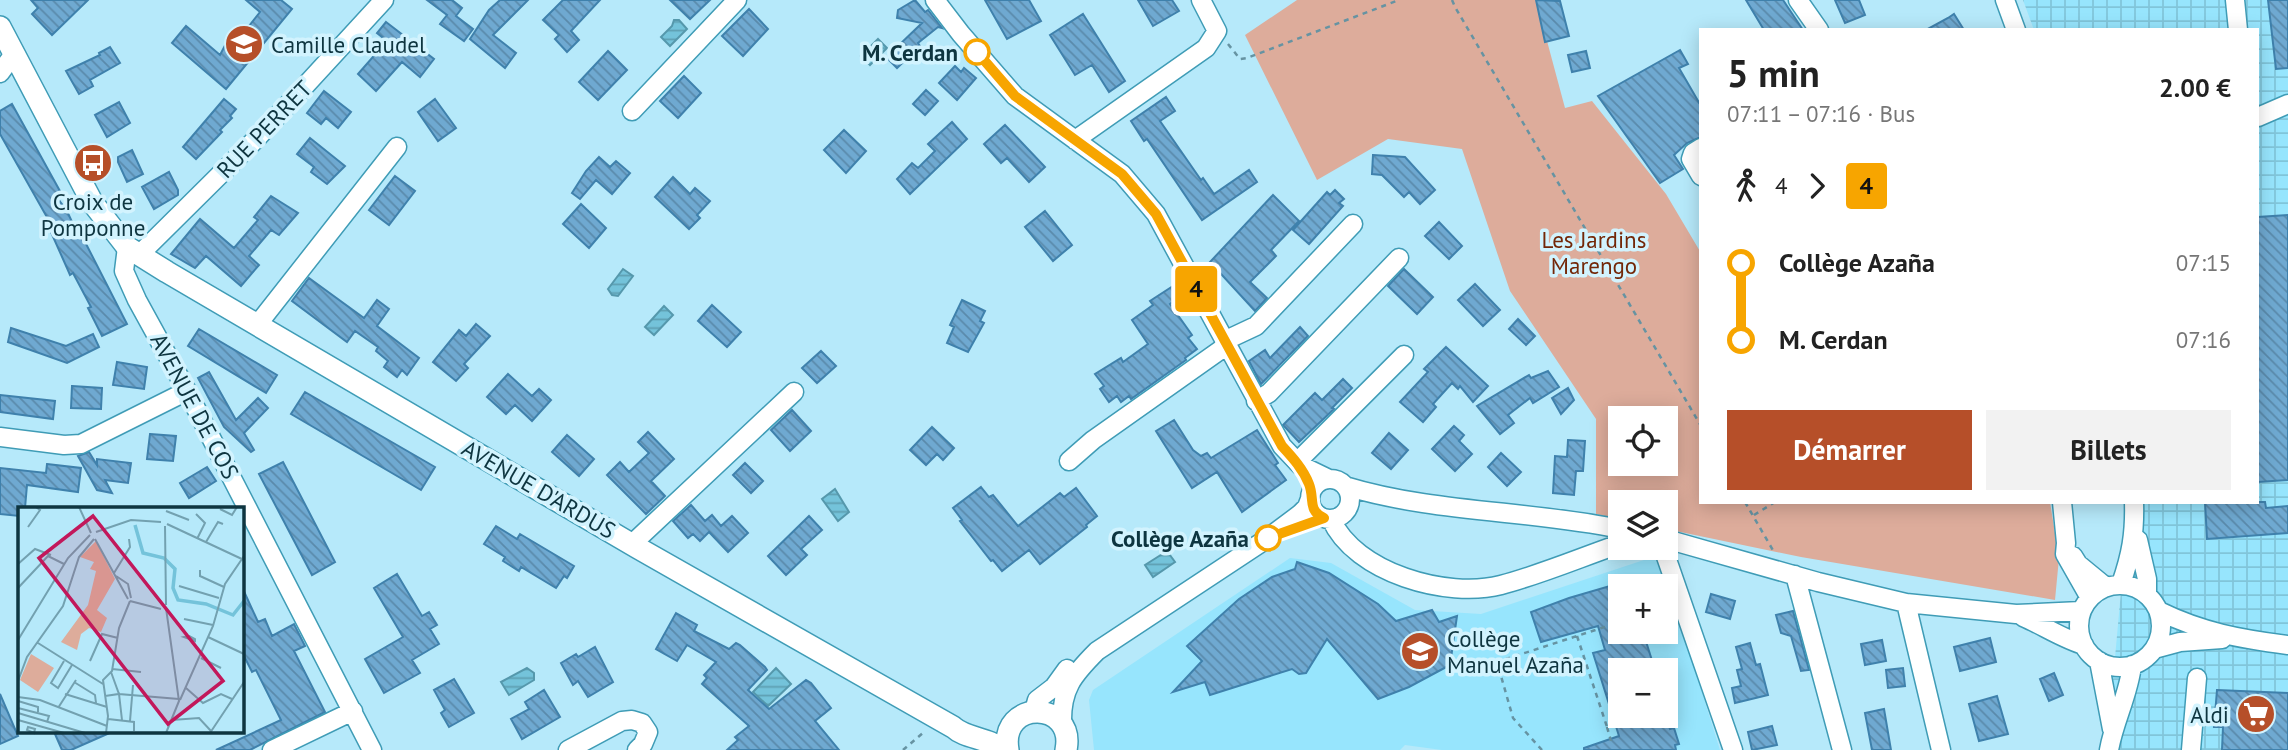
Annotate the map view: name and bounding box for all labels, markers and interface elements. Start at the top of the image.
school or university icon: Camille Claudel [223,23,265,65]
place label: Camille Claudel [271,30,426,59]
place label: M. Cerdan [862,38,958,67]
marker: M. Cerdan [964,39,990,65]
text: 5 min [1727,48,1820,97]
text: 2.00 € [2159,71,2231,104]
street label: RUE PERRET [210,74,318,184]
text: 07:11 – 07:16 · Bus [1727,99,1915,128]
bus stop icon: Croix de Pomponne [72,142,114,184]
icon: walk [1727,167,1765,205]
icon: forward [1798,167,1836,205]
text: 4 [1860,170,1873,201]
text: 4 [1775,171,1788,200]
place label: Croix de Pomponne [41,187,145,242]
park label: Les Jardins Marengo [1542,225,1646,280]
text: Collège Azaña [1779,246,1935,279]
text: 07:15 [2176,248,2231,277]
line badge: 4 [1173,266,1219,312]
text: 4 [1189,273,1203,304]
text: M. Cerdan [1779,323,1888,356]
text: 07:16 [2176,325,2231,354]
street label: AVENUE DE COS [144,328,246,484]
map controls [1608,406,1678,728]
button: locate [1608,406,1678,476]
button: Démarrer [1727,410,1972,490]
button: Billets [1986,410,2231,490]
street label: AVENUE D'ARDUS [457,433,621,545]
button: layers [1608,490,1678,560]
inset map [18,507,243,732]
place label: Collège Azaña [1111,524,1249,553]
marker: Collège Azaña [1255,525,1281,551]
button: + [1608,574,1678,644]
place label: Collège Manuel Azaña [1447,624,1584,679]
school or university icon: Collège Manuel Azaña [1399,630,1441,672]
button: − [1608,658,1678,728]
supermarket icon: Aldi [2235,693,2277,735]
place label: Aldi [2190,700,2229,729]

